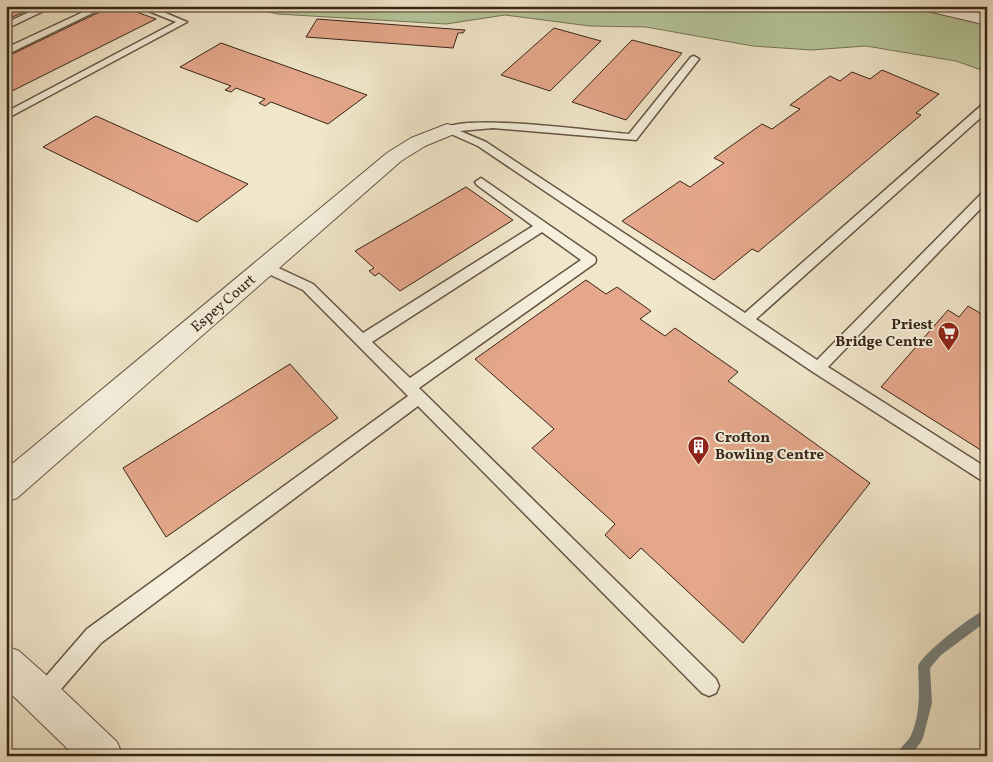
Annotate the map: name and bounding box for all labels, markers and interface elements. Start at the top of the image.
street label: Espey Court [187,270,261,338]
place label: Priest Bridge Centre [835,315,933,353]
supermarket icon: Priest Bridge Centre [937,321,961,352]
place label: Crofton Bowling Centre [715,428,825,466]
building icon: Crofton Bowling Centre [687,434,711,465]

